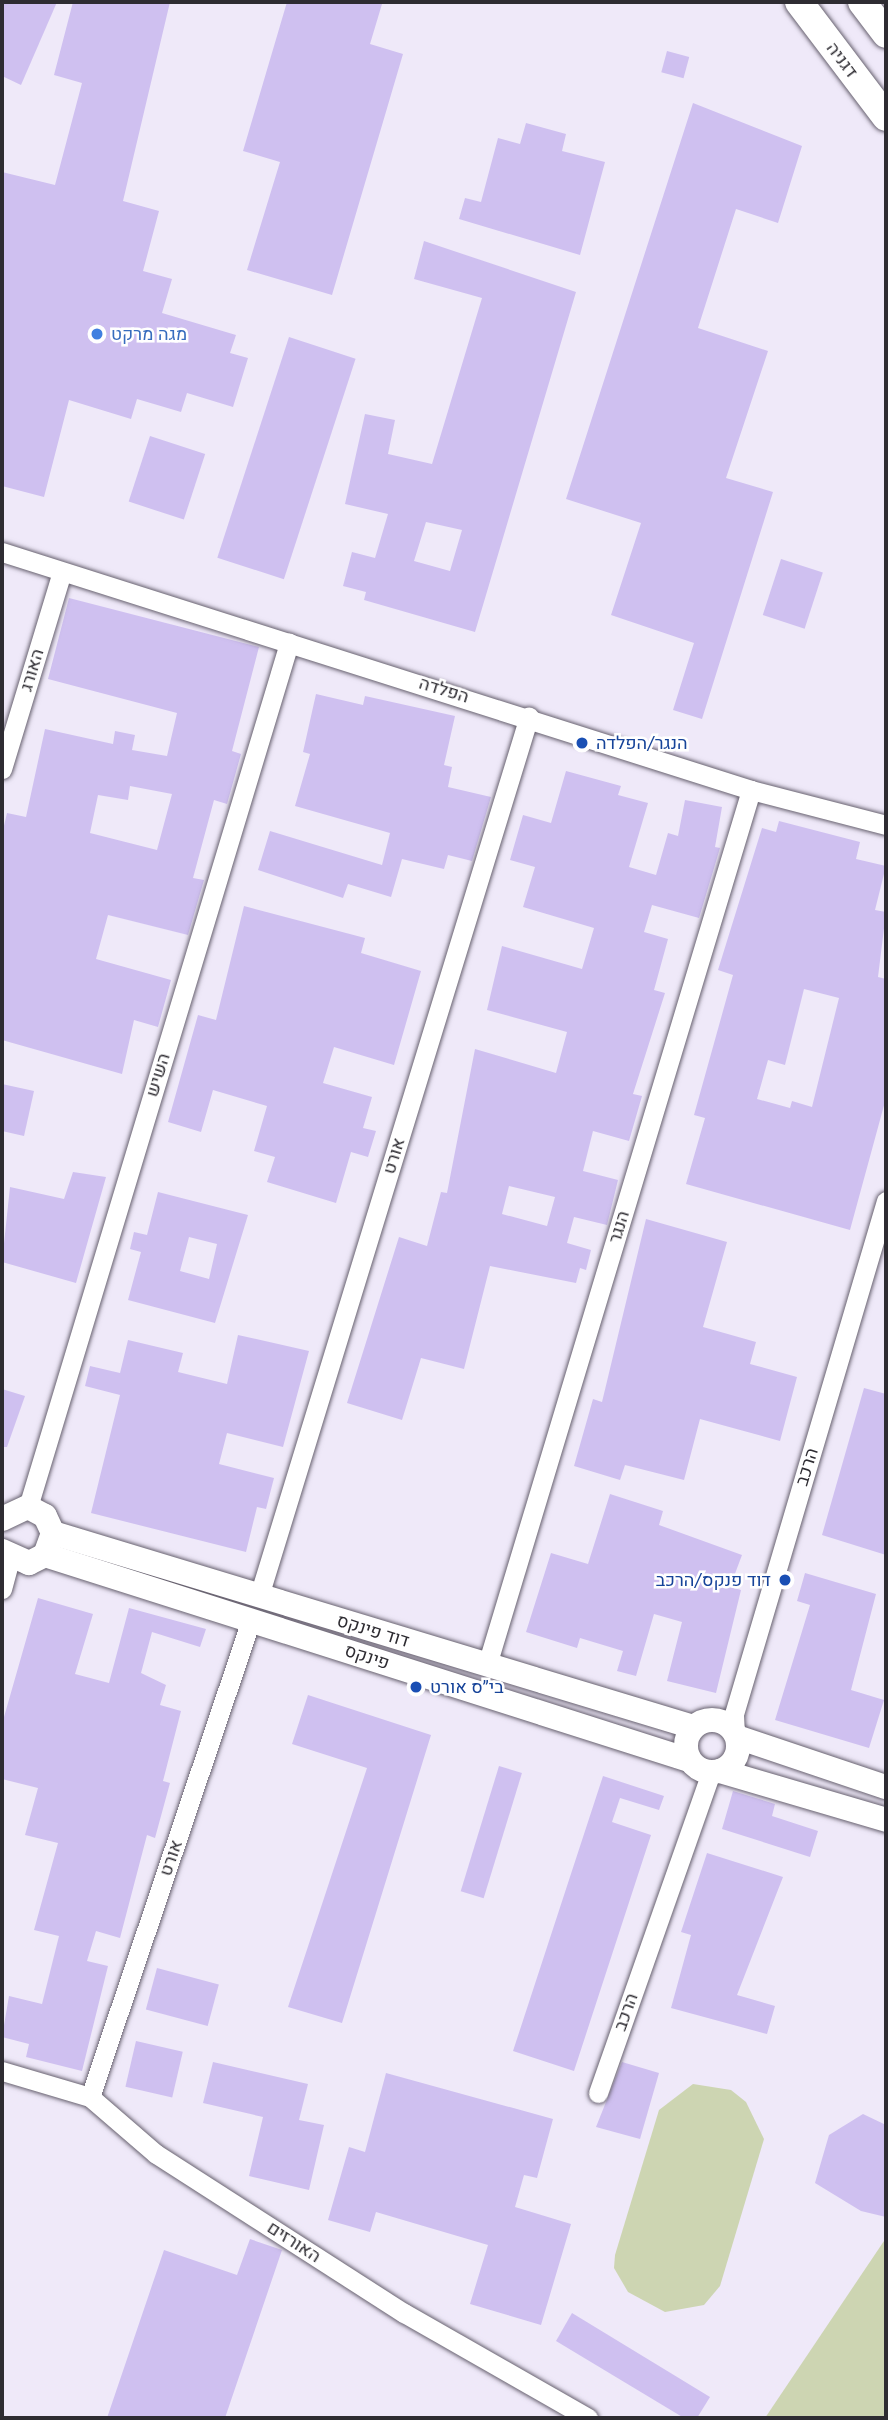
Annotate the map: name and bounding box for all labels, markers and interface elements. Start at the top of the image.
street label: דגניה [822,38,862,82]
place label: מגה מרקט [111,323,187,345]
marker: מגה מרקט [89,326,105,342]
street label: האורג [15,646,49,694]
street label: הפלדה [416,672,472,708]
place label: הנגר/הפלדה [596,732,688,754]
marker: הנגר/הפלדה [574,735,590,751]
street label: השיש [141,1051,175,1099]
street label: אורט [378,1135,410,1177]
street label: הנגר [604,1208,634,1246]
street label: הרכב [791,1445,823,1489]
place label: דוד פנקס/הרכב [656,1569,771,1591]
marker: דוד פנקס/הרכב [777,1572,793,1588]
street label: דוד פינקס [334,1610,412,1652]
street label: פינקס [342,1640,392,1674]
place label: בי״ס אורט [430,1676,504,1698]
marker: בי״ס אורט [408,1679,424,1695]
street label: אורט [155,1837,187,1879]
street label: הרכב [609,1990,643,2034]
street label: האורזים [263,2217,325,2267]

